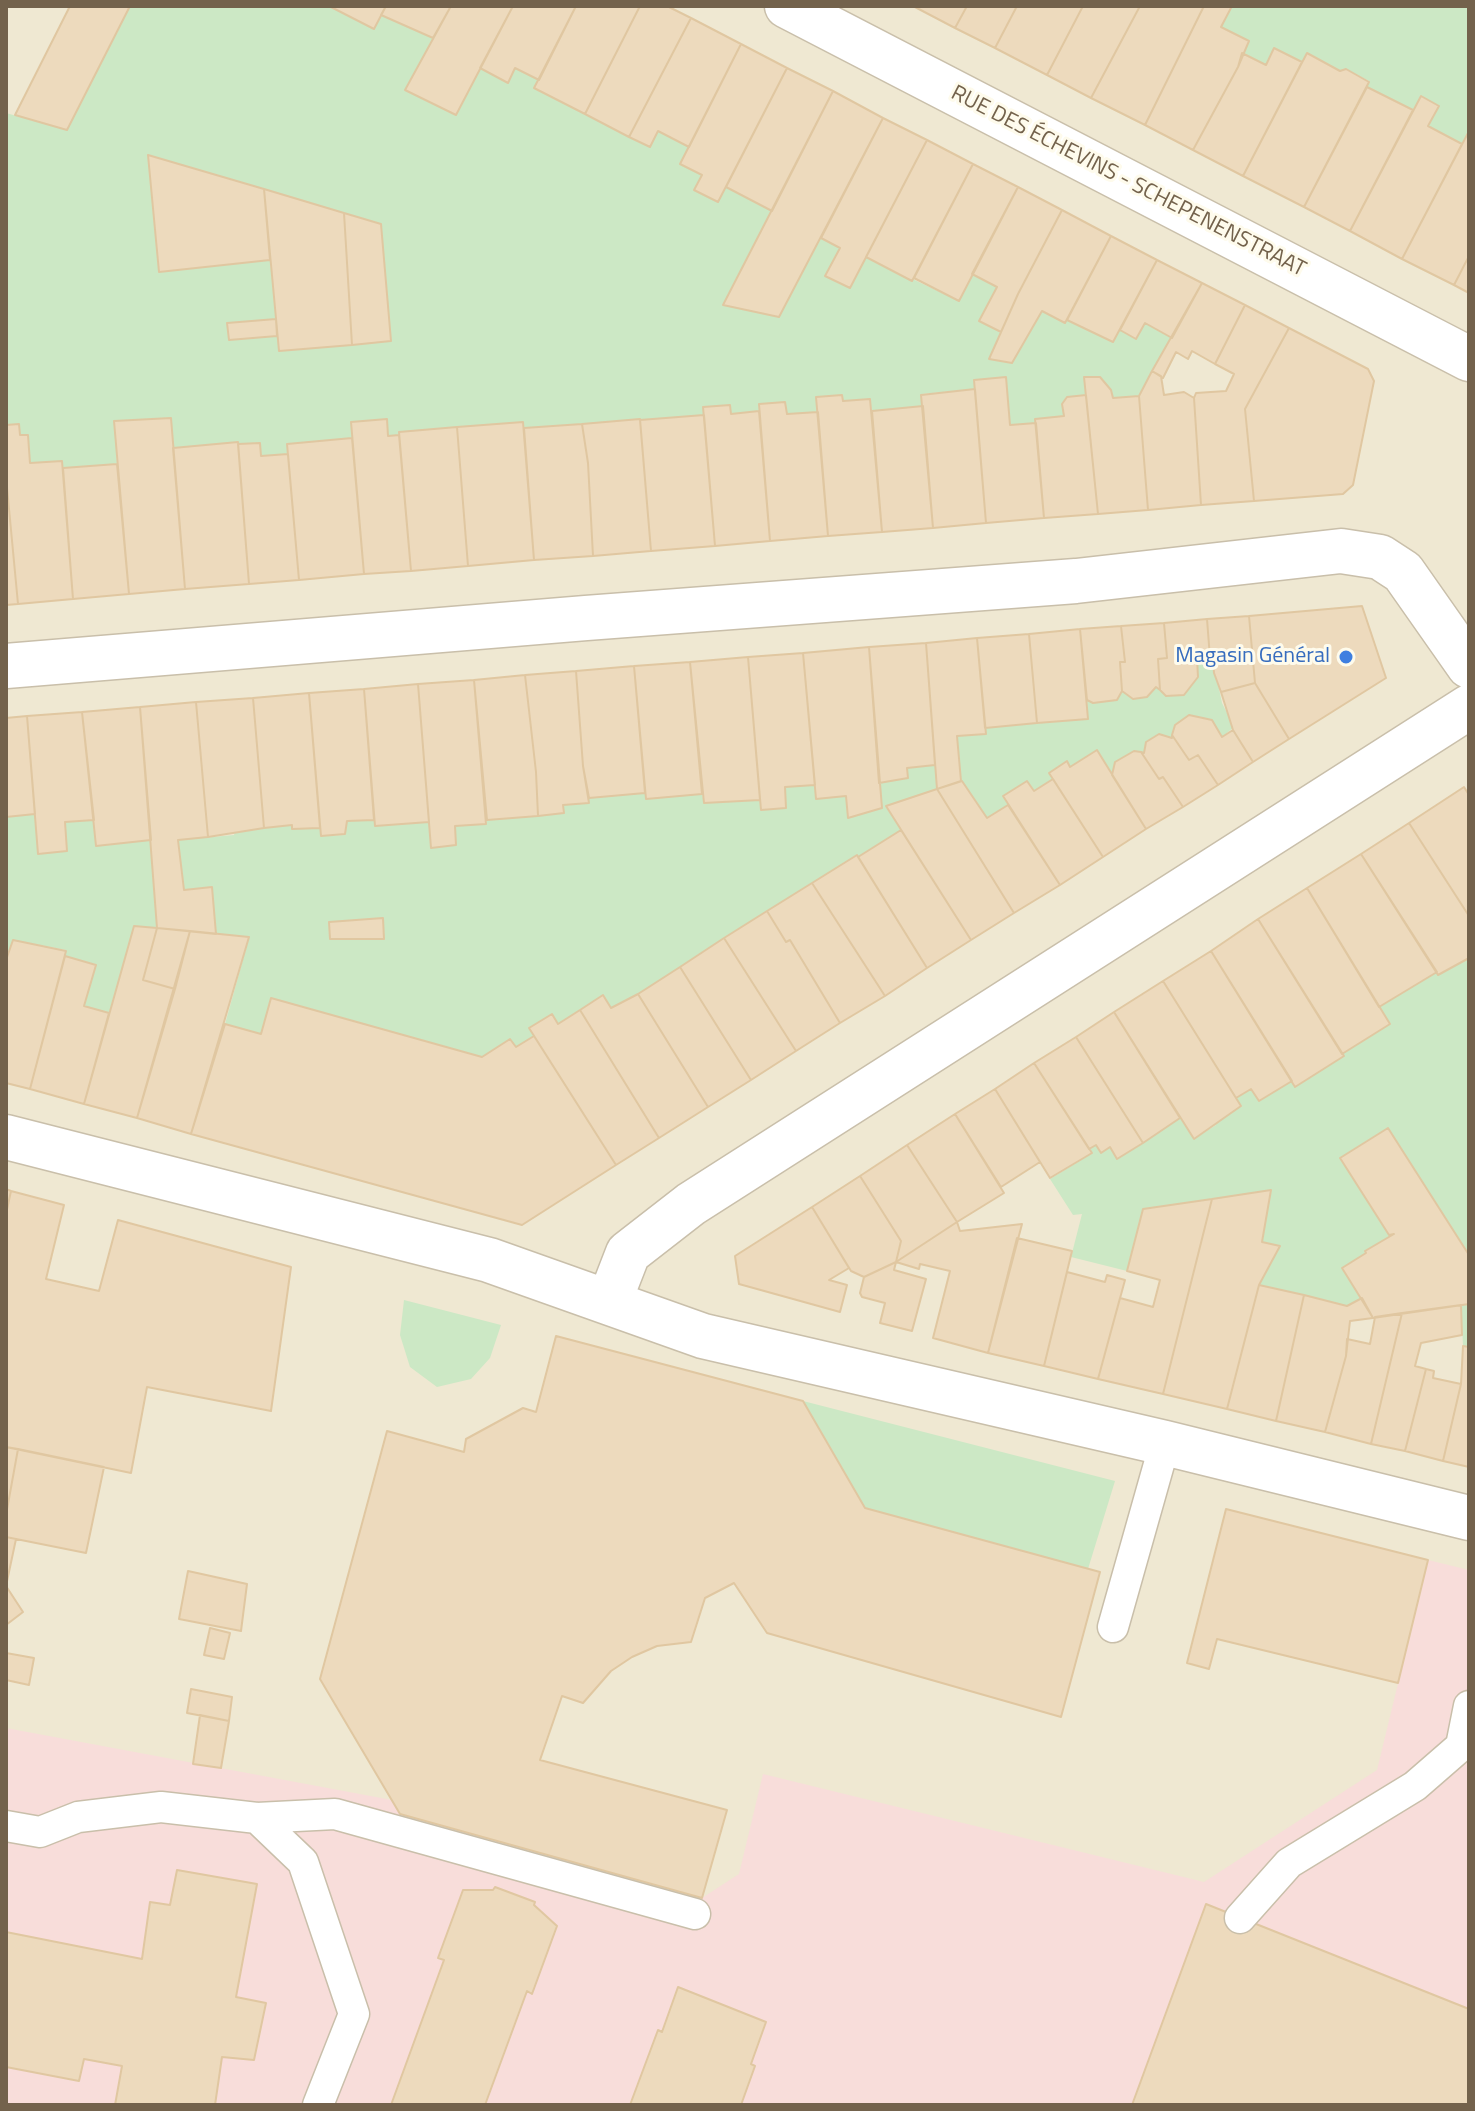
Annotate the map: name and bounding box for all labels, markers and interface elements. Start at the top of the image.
street label: RUE DES ÉCHEVINS - SCHEPENENSTRAAT [946,81,1310,283]
place label: Magasin Général [1175,644,1330,670]
marker: Magasin Général [1337,648,1355,666]

